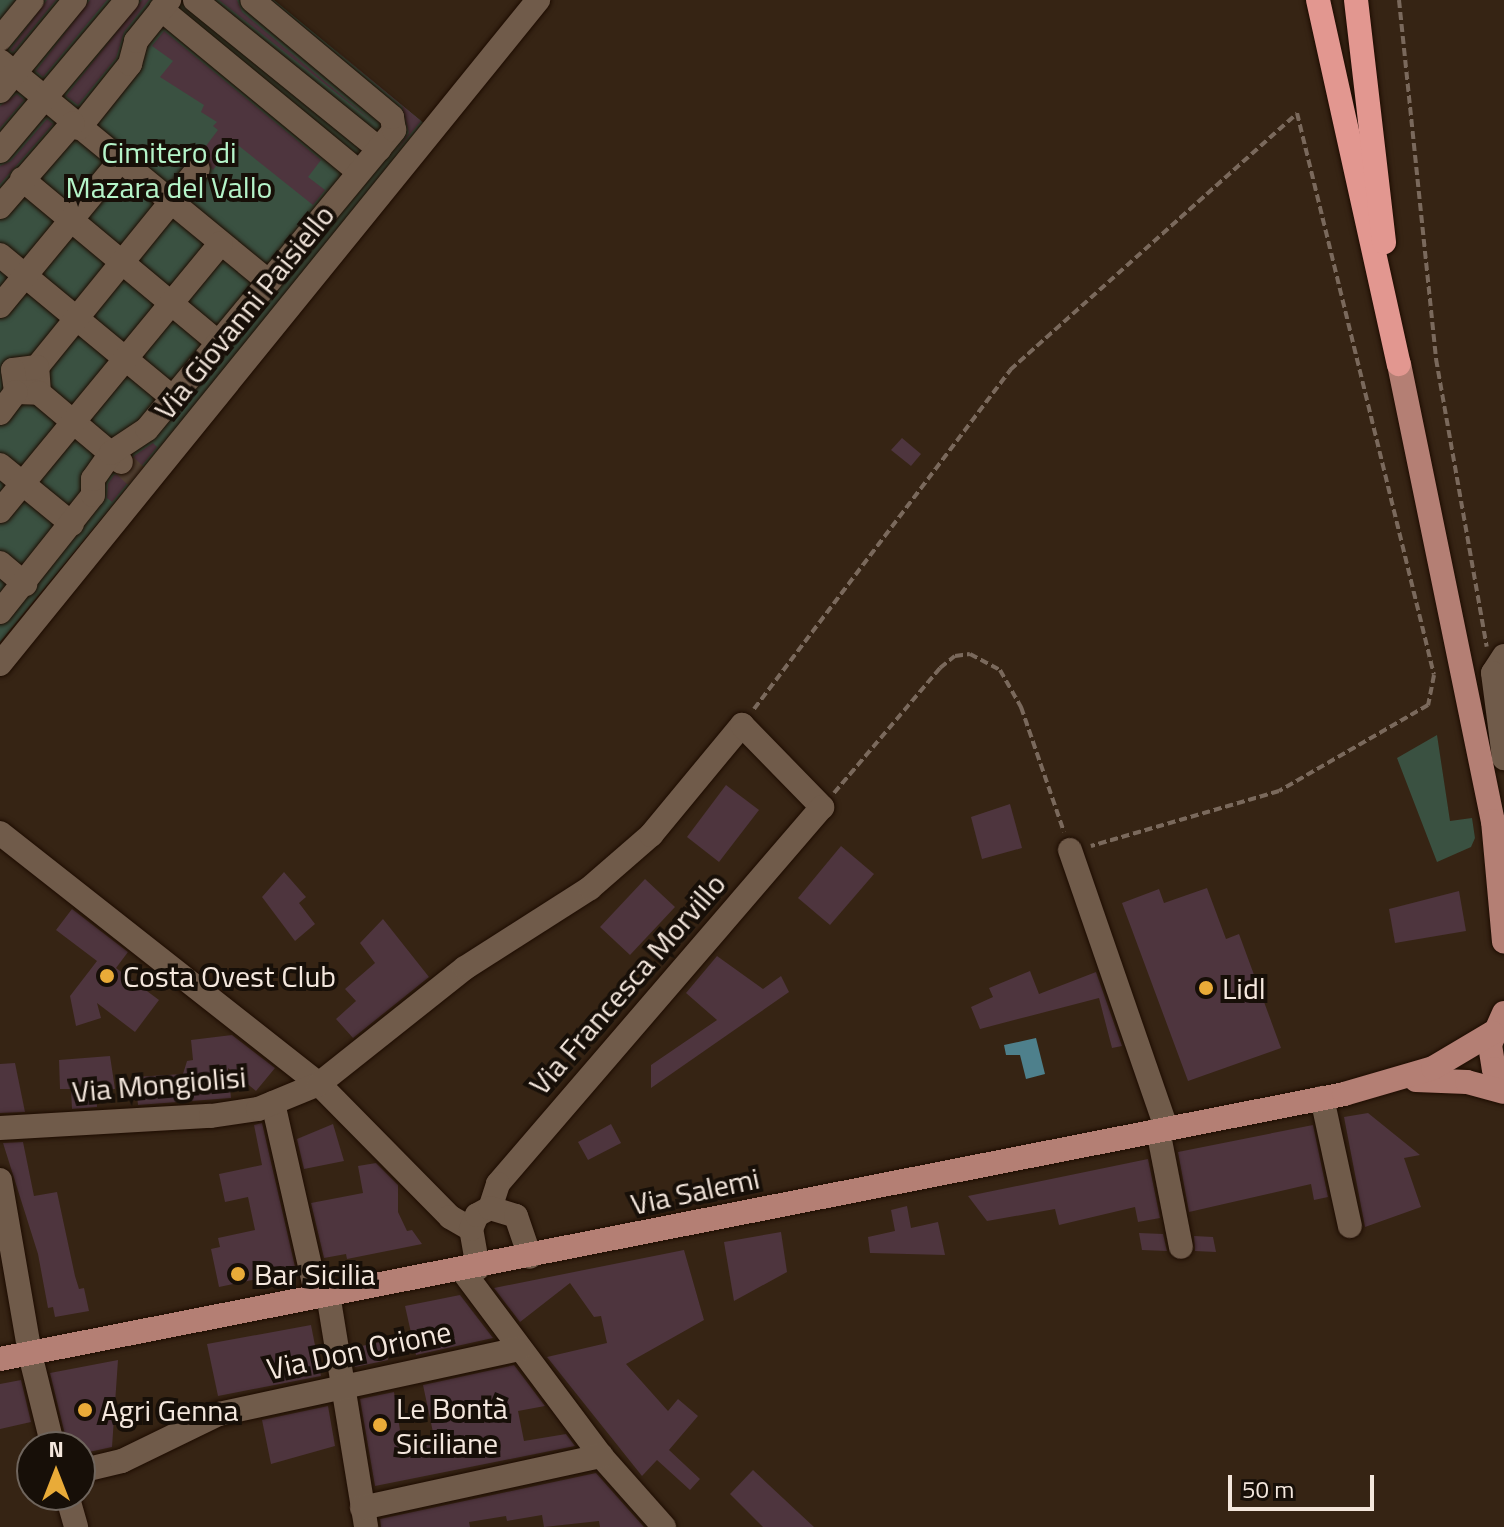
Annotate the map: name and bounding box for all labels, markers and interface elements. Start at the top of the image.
park label: Cimitero di Mazara del Vallo [66,134,272,204]
street label: Via Giovanni Paisiello [146,198,342,426]
street label: Via Francesca Morvillo [521,866,733,1102]
place label: Costa Ovest Club [123,958,336,994]
marker: Costa Ovest Club [98,967,116,985]
place label: Lidl [1222,970,1266,1006]
marker: Lidl [1197,979,1215,997]
street label: Via Mongiolisi [71,1058,247,1110]
street label: Via Salemi [627,1160,763,1222]
place label: Bar Sicilia [254,1256,375,1292]
marker: Bar Sicilia [229,1265,247,1283]
street label: Via Don Orione [264,1313,454,1387]
place label: Le Bontà Siciliane [396,1390,508,1460]
place label: Agri Genna [101,1392,238,1428]
marker: Agri Genna [76,1401,94,1419]
marker: Le Bontà Siciliane [371,1416,389,1434]
north arrow [16,1431,96,1511]
text: N [48,1432,64,1466]
scale bar [1232,1459,1378,1509]
text: 50 m [1242,1471,1294,1507]

